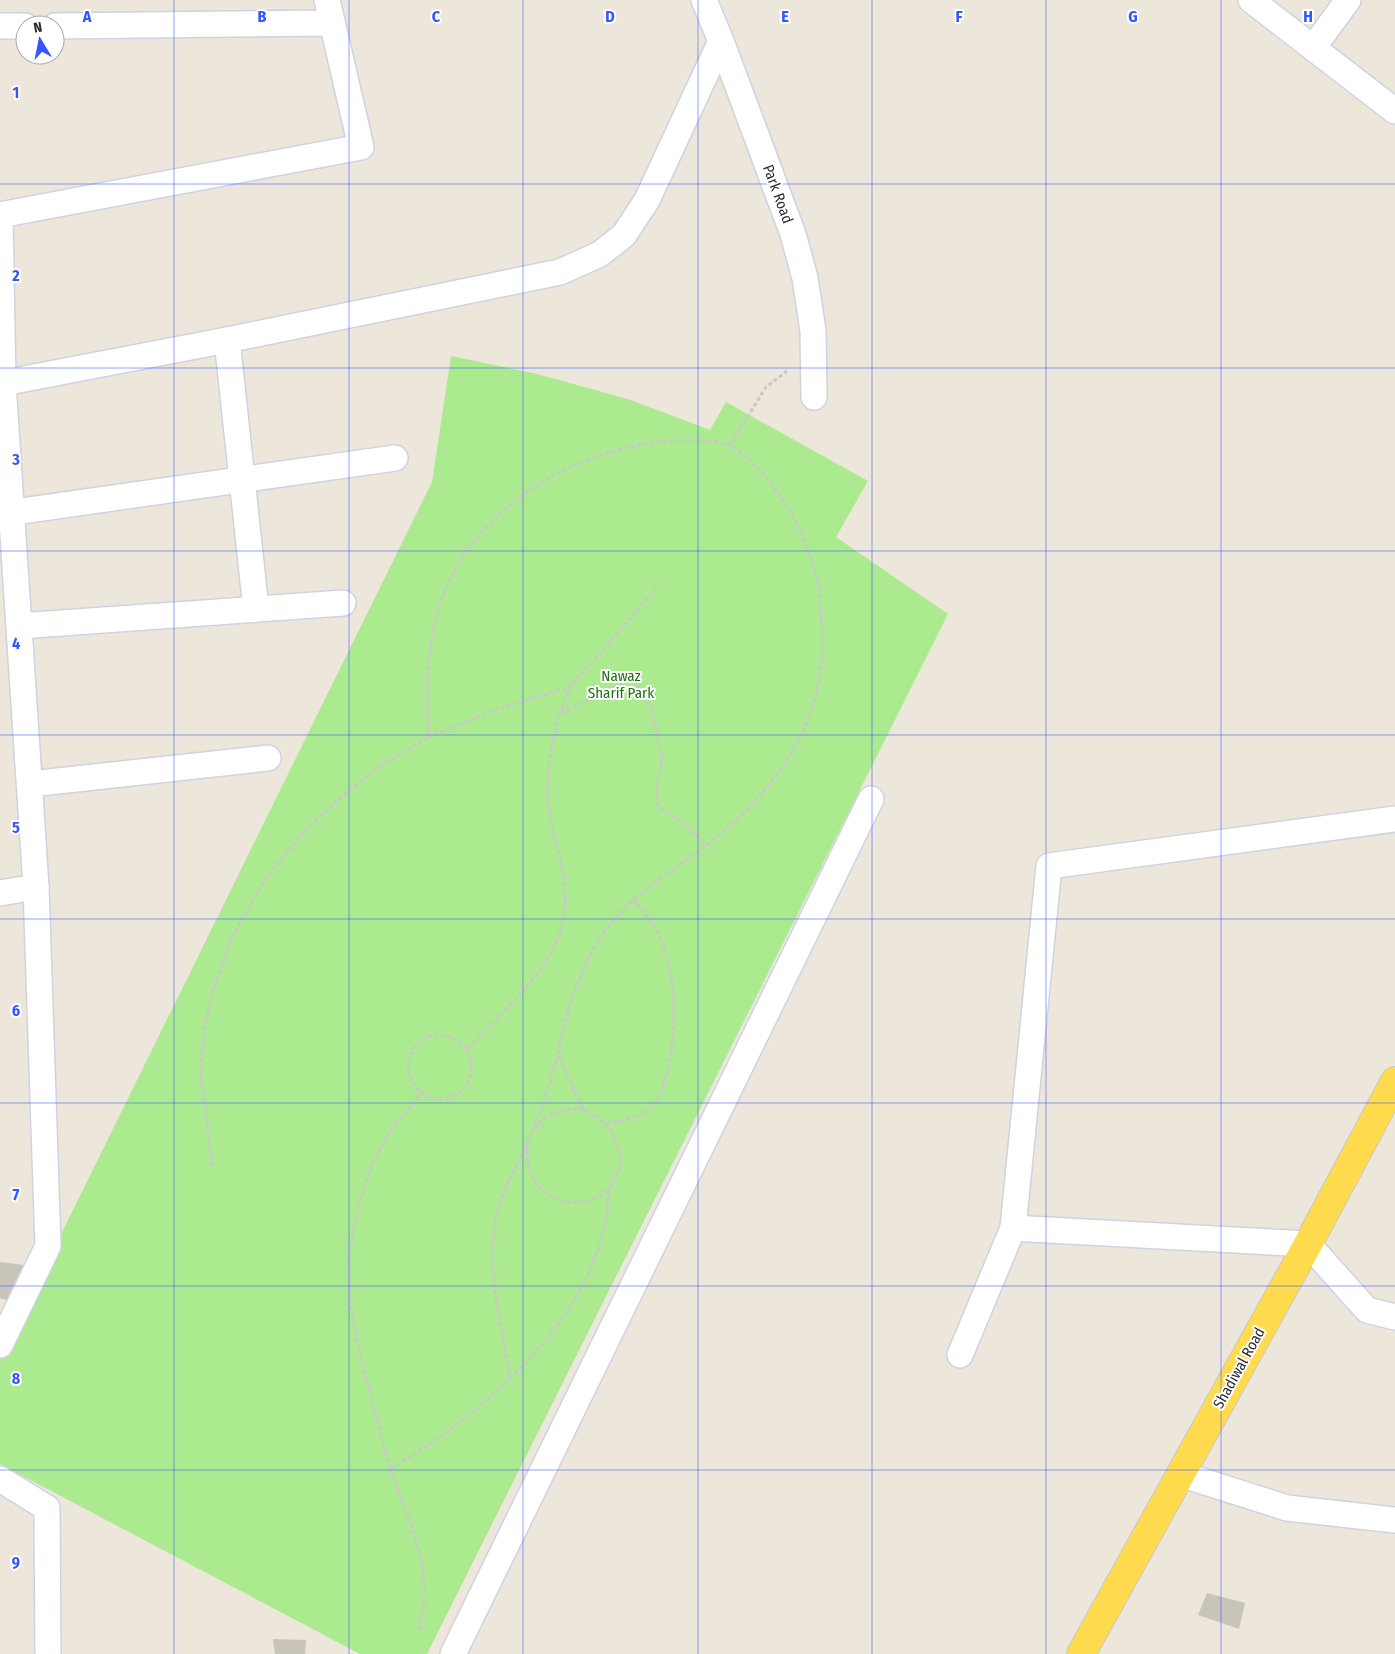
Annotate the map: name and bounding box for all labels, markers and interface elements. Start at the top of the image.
text: A [82,7,92,26]
text: B [258,7,267,26]
text: C [432,7,441,26]
text: D [605,7,615,26]
text: E [781,7,789,26]
text: F [955,7,963,26]
text: G [1128,7,1138,26]
text: H [1303,7,1313,26]
north arrow [15,15,65,65]
text: N [32,19,43,37]
text: 1 [13,83,19,102]
street label: Park Road [759,162,797,226]
text: 2 [11,266,20,285]
text: 3 [11,450,20,469]
text: 4 [12,634,20,653]
park label: Nawaz Sharif Park [588,667,654,702]
text: 5 [12,818,20,837]
text: 6 [12,1001,20,1020]
text: 7 [13,1185,20,1204]
street label: Shadiwal Road [1209,1324,1269,1412]
text: 8 [12,1369,21,1388]
text: 9 [12,1553,20,1572]

